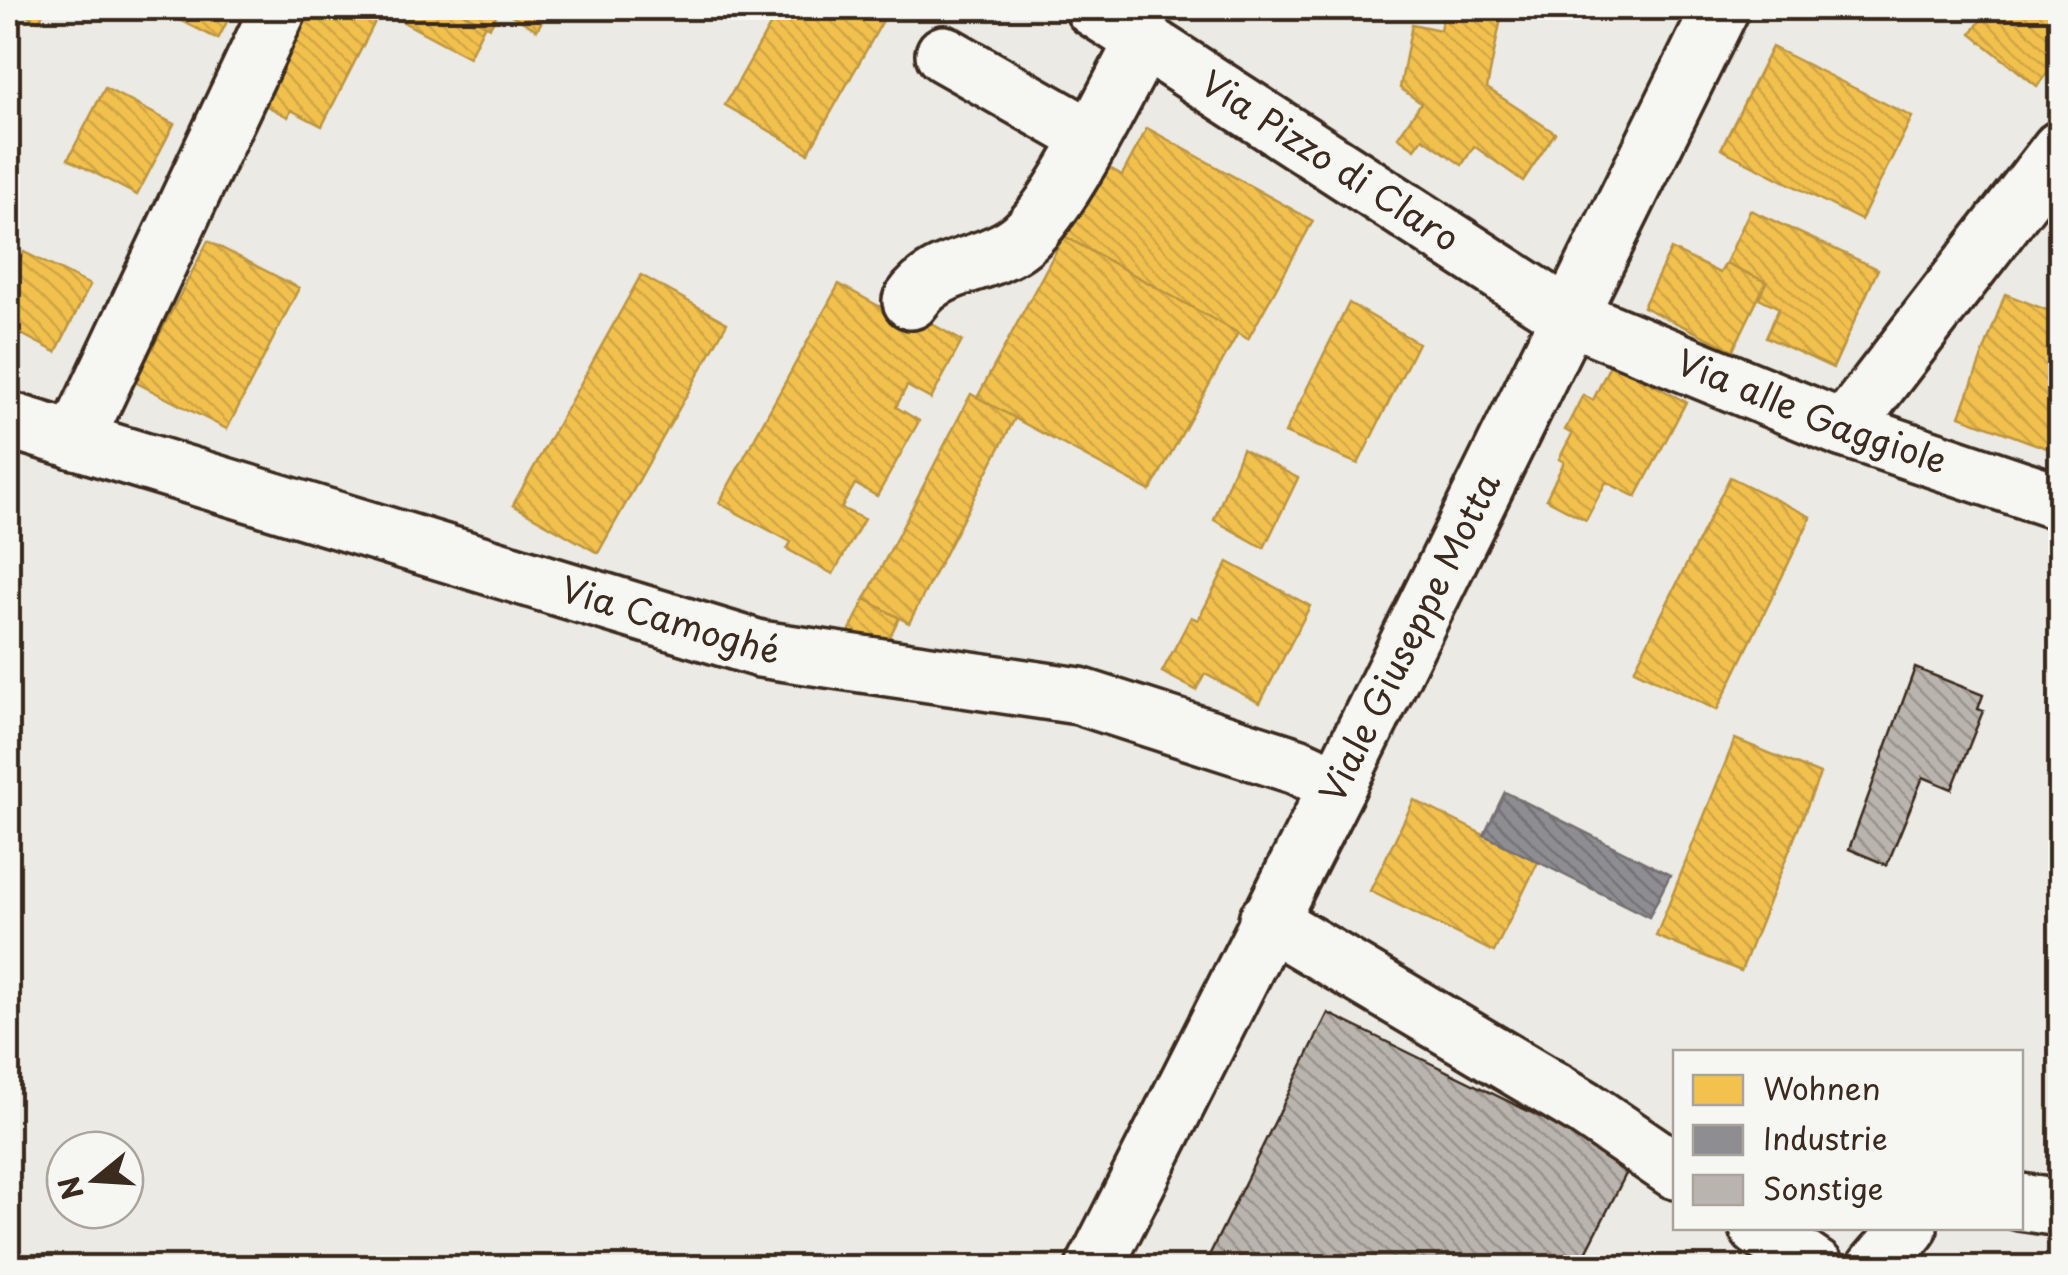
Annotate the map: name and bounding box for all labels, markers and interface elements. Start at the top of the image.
street label: Via Pizzo di Claro [1191,56,1471,263]
street label: Via alle Gaggiole [1669,334,1954,486]
street label: Viale Giuseppe Motta [1304,463,1512,811]
street label: Via Camoghé [555,561,783,676]
legend [1673,1050,2023,1230]
text: Wohnen [1763,1065,1880,1110]
text: Industrie [1763,1115,1888,1160]
north arrow [45,1130,145,1230]
text: Sonstige [1763,1165,1884,1210]
text: N [46,1171,94,1205]

